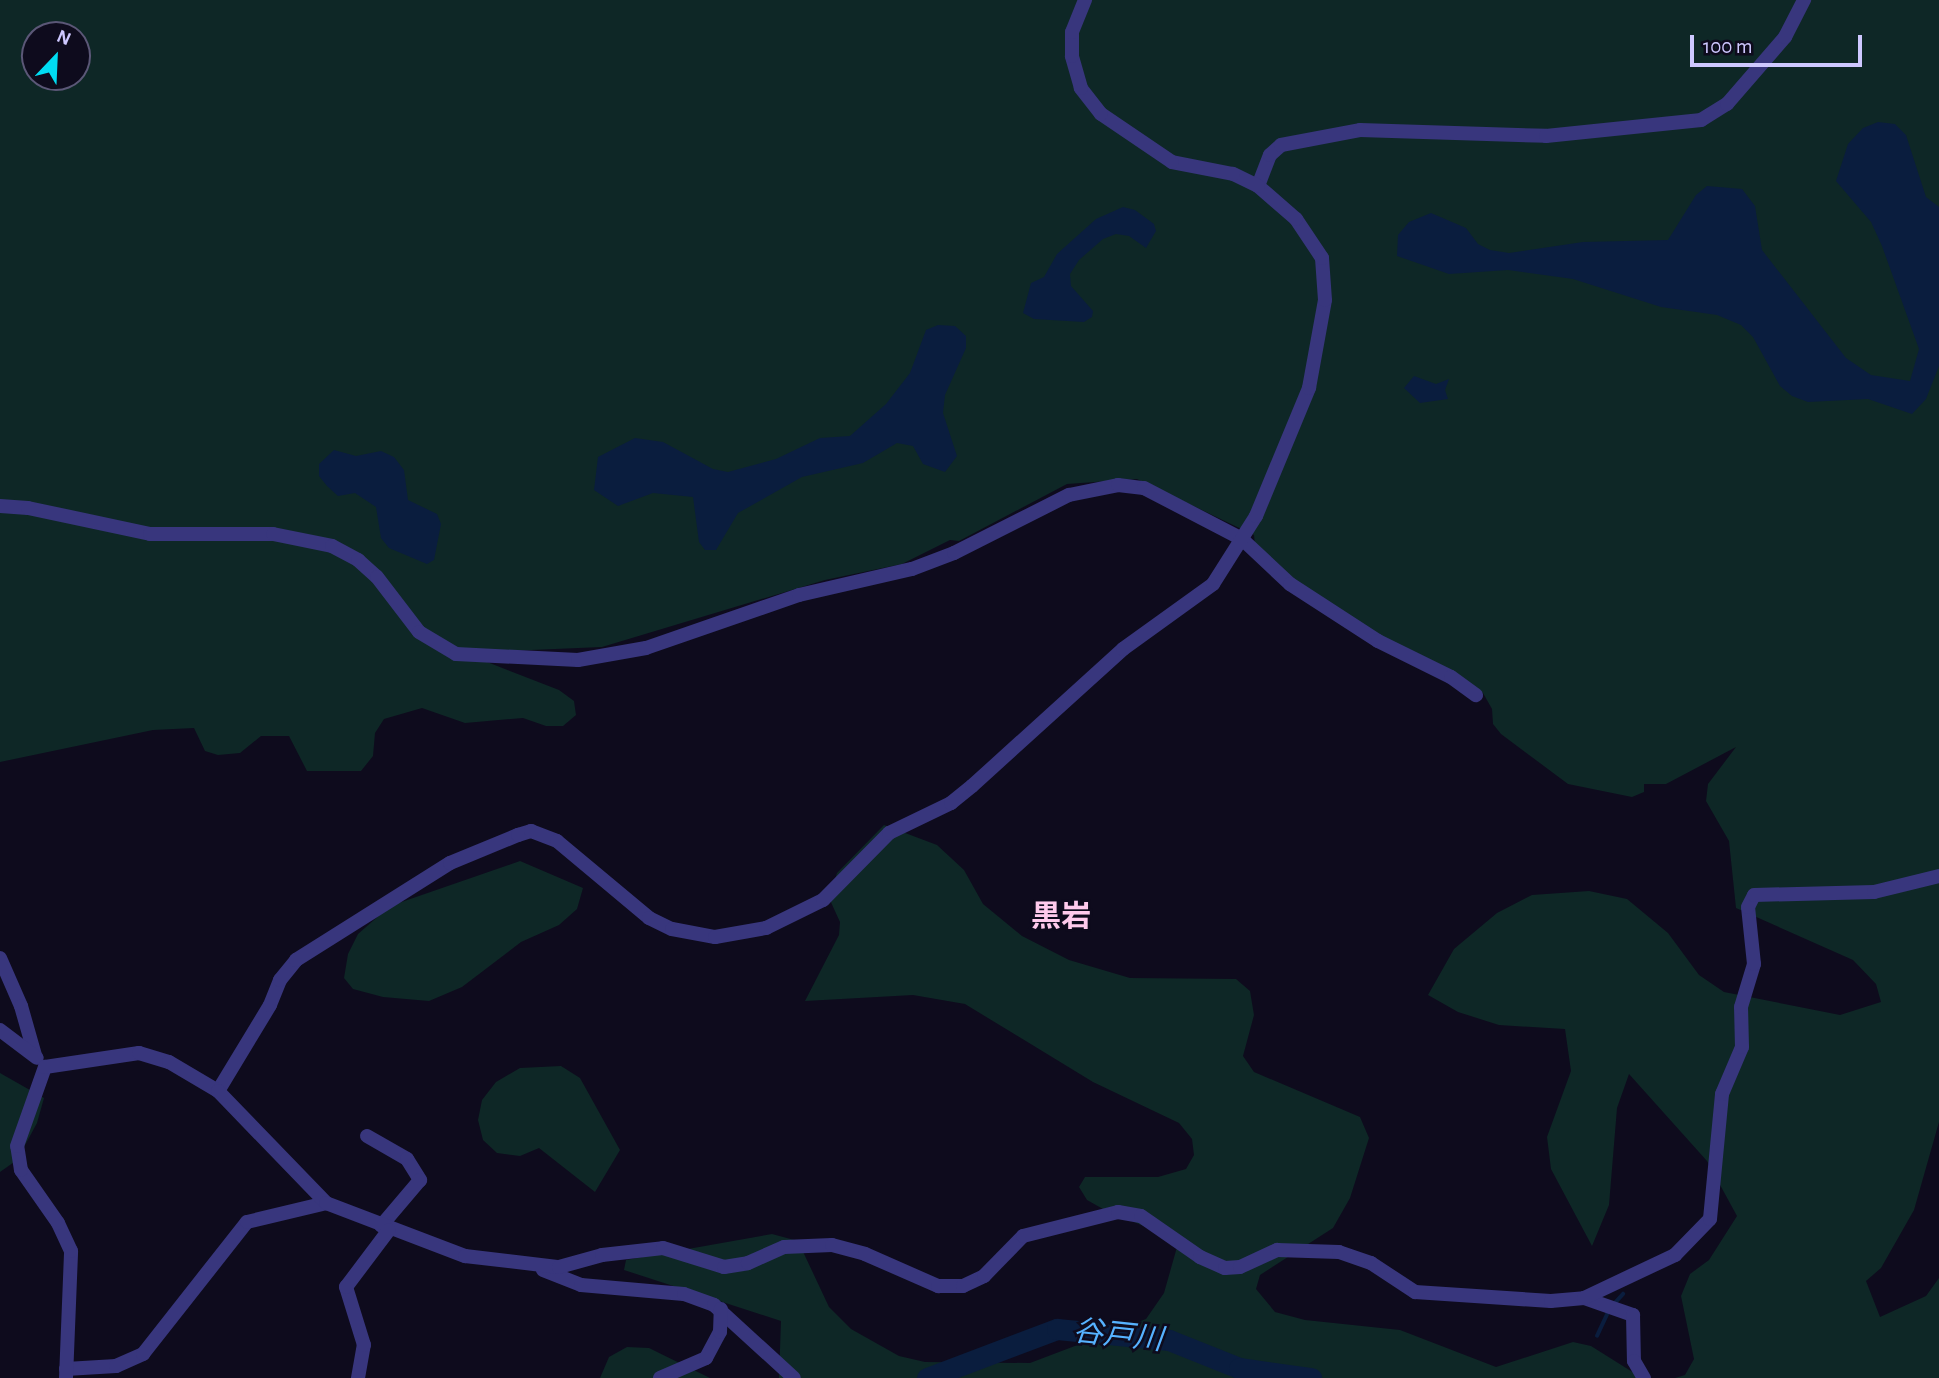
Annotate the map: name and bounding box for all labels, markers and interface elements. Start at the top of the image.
north arrow [21,21,91,91]
scale bar [1694,21,1866,65]
text: N [54,27,73,49]
text: 100 m [1703,36,1753,57]
district label: 黒岩 [1031,899,1091,935]
water label: 谷戸川 [1071,1313,1165,1359]

